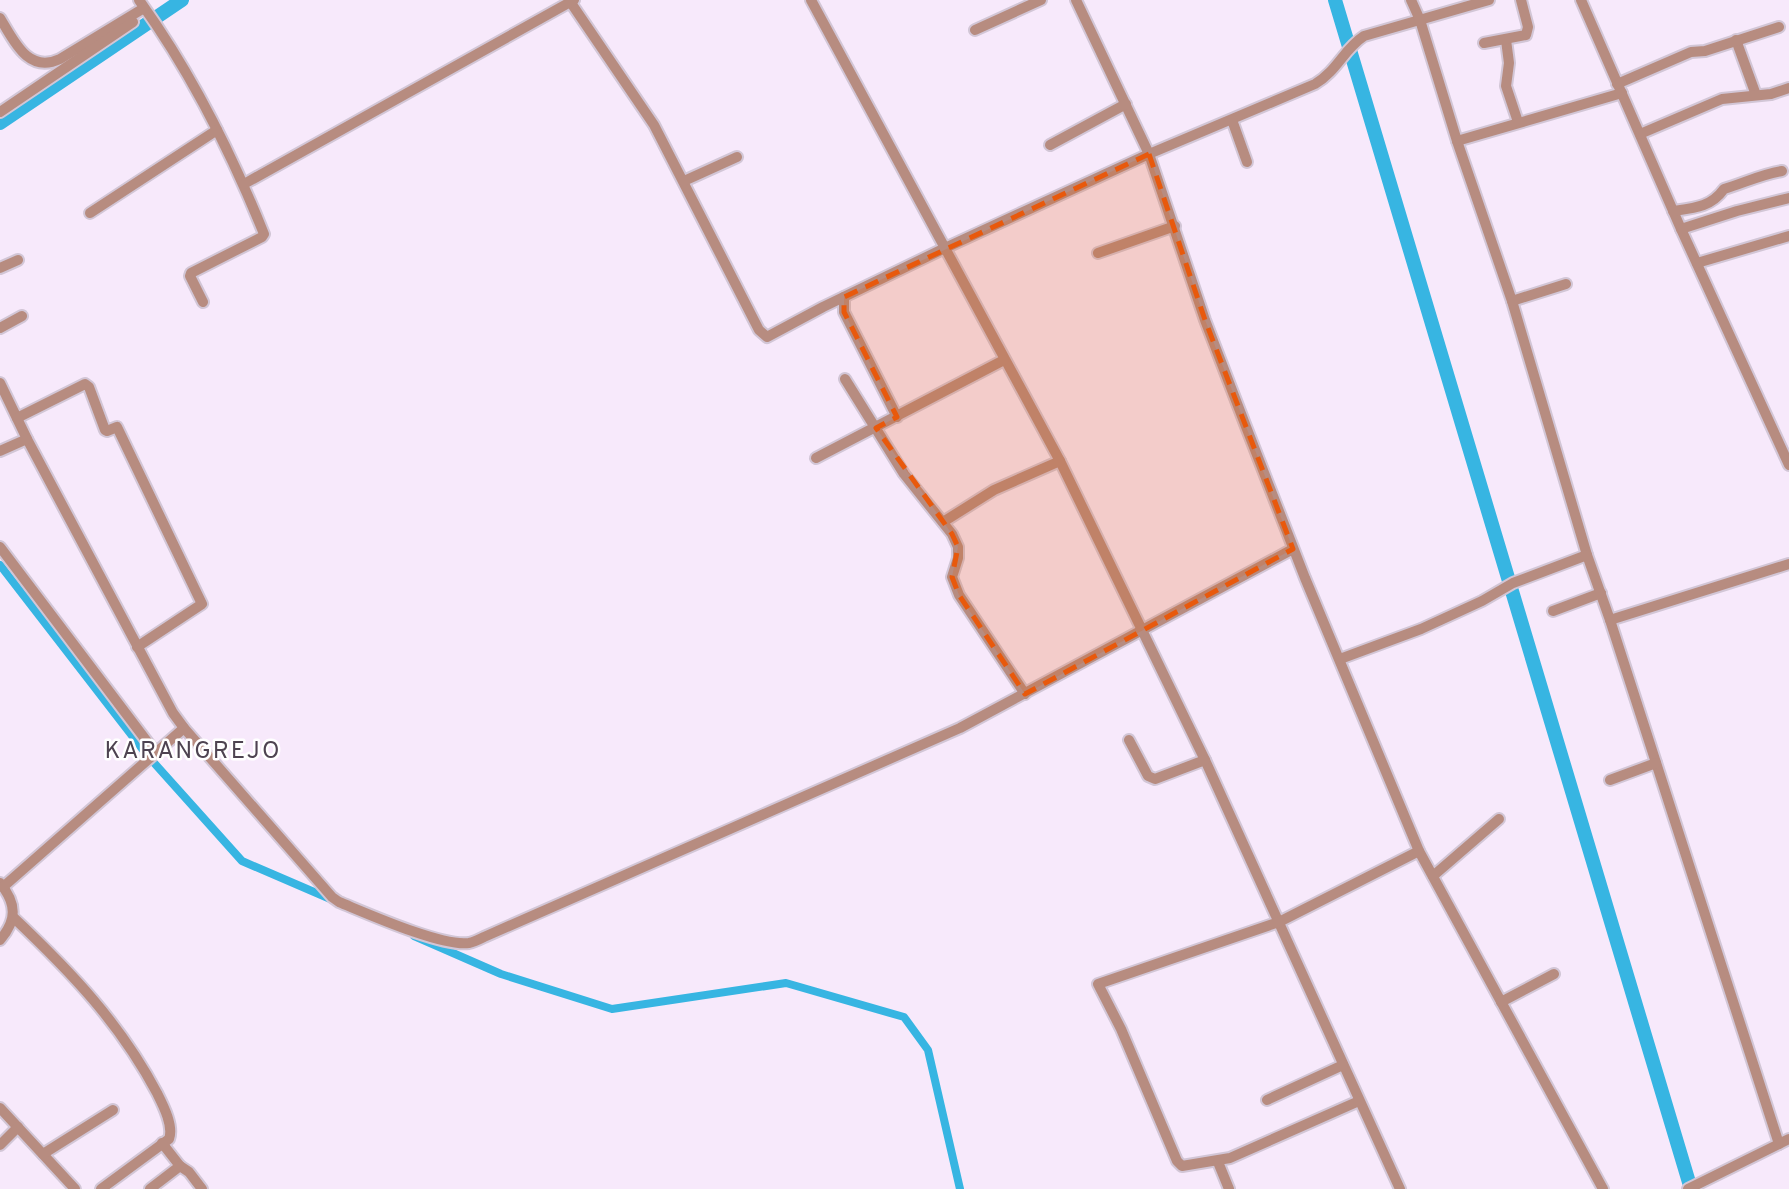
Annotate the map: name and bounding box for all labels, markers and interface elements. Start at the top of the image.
district label: KARANGREJO [105,737,281,767]

